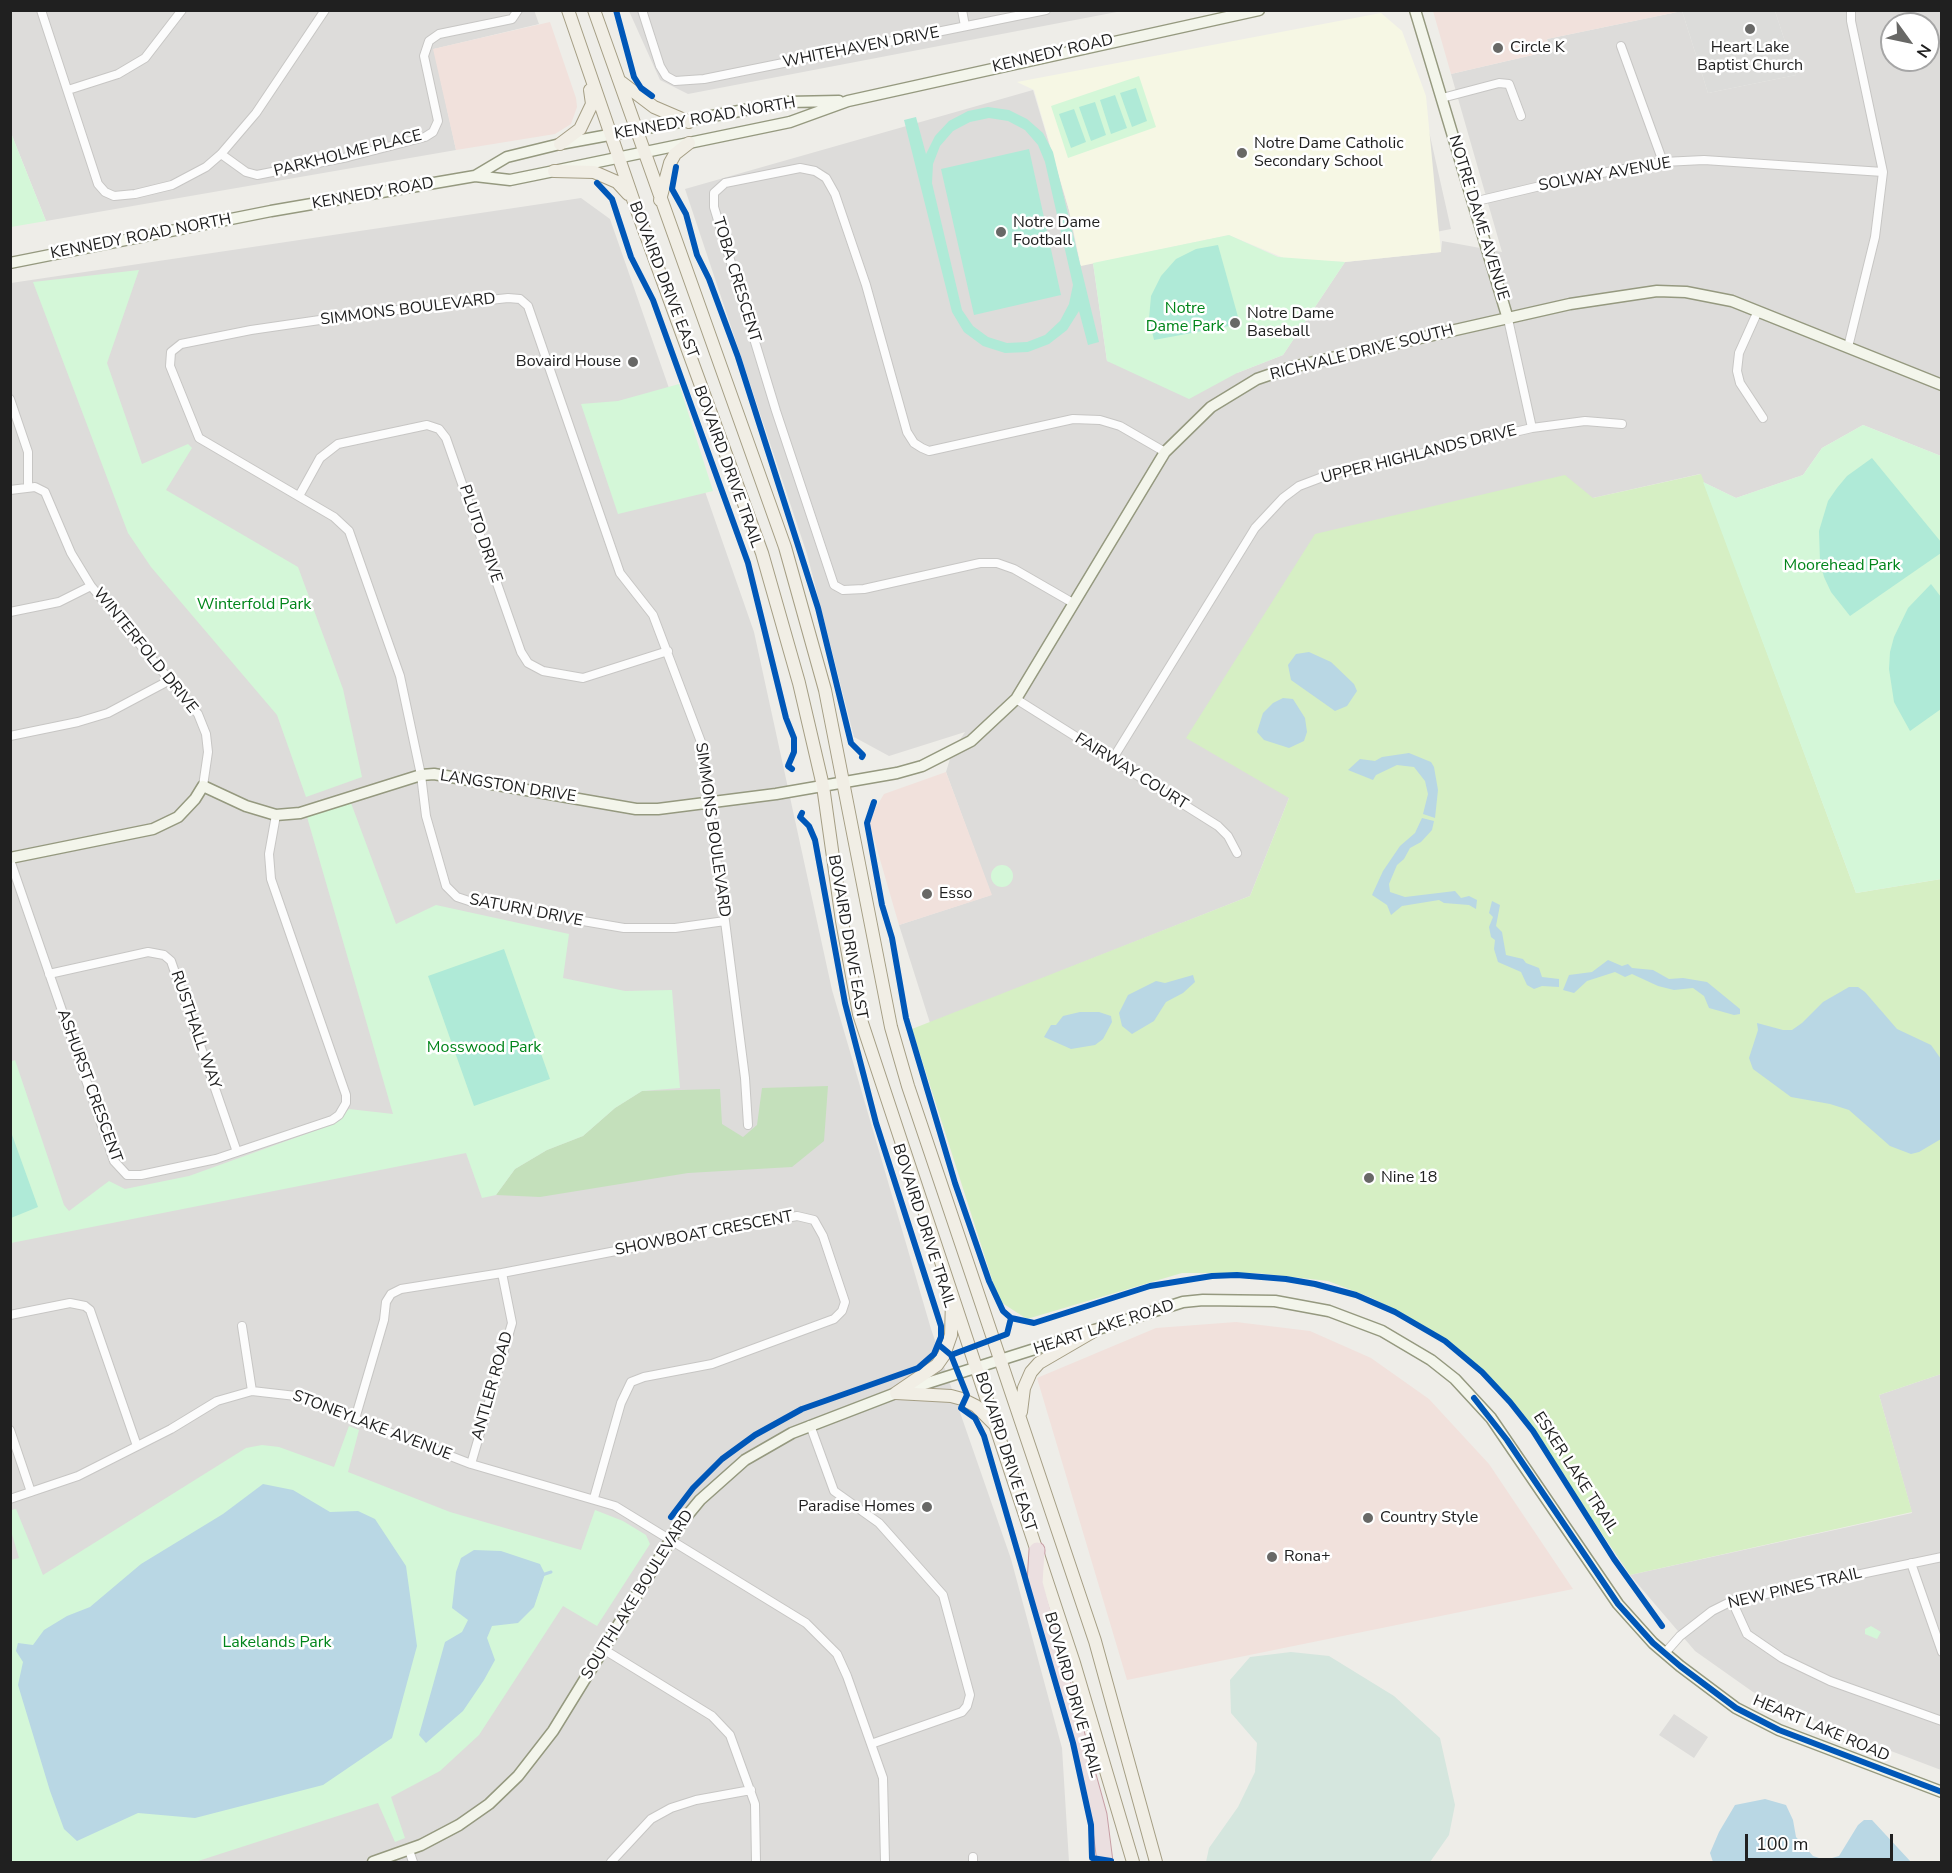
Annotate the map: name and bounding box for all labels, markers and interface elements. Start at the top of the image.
north arrow [1880,12,1940,72]
marker: Heart Lake Baptist Church [1743,22,1757,36]
street label: WHITEHAVEN DRIVE [781,23,941,73]
street label: KENNEDY ROAD [991,31,1115,77]
place label: Circle K [1510,38,1565,58]
place label: Heart Lake Baptist Church [1697,38,1803,76]
text: N [1911,40,1936,62]
marker: Circle K [1491,41,1505,55]
street label: KENNEDY ROAD NORTH [613,94,797,144]
street label: PARKHOLME PLACE [272,126,424,182]
street label: NOTRE DAME AVENUE [1444,133,1512,303]
place label: Notre Dame Catholic Secondary School [1254,134,1404,172]
marker: Notre Dame Catholic Secondary School [1235,146,1249,160]
street label: SOLWAY AVENUE [1537,154,1673,196]
street label: KENNEDY ROAD [311,174,435,214]
street label: BOVAIRD DRIVE EAST [624,199,702,361]
street label: KENNEDY ROAD NORTH [49,210,233,264]
place label: Notre Dame Football [1013,213,1100,251]
street label: TOBA CRESCENT [708,215,764,345]
marker: Notre Dame Football [994,225,1008,239]
street label: SIMMONS BOULEVARD [319,290,497,330]
park label: Notre Dame Park [1146,299,1224,337]
place label: Notre Dame Baseball [1247,304,1334,342]
marker: Notre Dame Baseball [1228,316,1242,330]
street label: RICHVALE DRIVE SOUTH [1268,321,1456,385]
place label: Bovaird House [516,352,621,372]
marker: Bovaird House [626,355,640,369]
street label: BOVAIRD DRIVE TRAIL [689,383,765,551]
street label: UPPER HIGHLANDS DRIVE [1319,421,1519,489]
street label: PLUTO DRIVE [454,482,506,586]
park label: Moorehead Park [1783,556,1901,576]
street label: WINTERFOLD DRIVE [89,584,201,718]
park label: Winterfold Park [197,595,311,615]
street label: FAIRWAY COURT [1071,730,1191,814]
street label: SIMMONS BOULEVARD [690,741,734,919]
street label: LANGSTON DRIVE [439,767,577,807]
street label: BOVAIRD DRIVE EAST [823,853,871,1021]
place label: Esso [939,884,972,904]
marker: Esso [920,887,934,901]
street label: SATURN DRIVE [468,891,584,931]
street label: RUSTHALL WAY [166,968,224,1092]
street label: ASHURST CRESCENT [52,1007,126,1165]
park label: Mosswood Park [427,1038,541,1058]
street label: BOVAIRD DRIVE TRAIL [887,1142,959,1310]
place label: Nine 18 [1381,1168,1437,1188]
marker: Nine 18 [1362,1171,1376,1185]
street label: SHOWBOAT CRESCENT [613,1207,795,1261]
street label: HEART LAKE ROAD [1031,1296,1177,1360]
street label: ANTLER ROAD [468,1329,518,1443]
street label: BOVAIRD DRIVE EAST [970,1370,1040,1534]
street label: STONEYLAKE AVENUE [290,1387,454,1465]
street label: ESKER LAKE TRAIL [1528,1409,1622,1537]
place label: Paradise Homes [798,1497,915,1517]
marker: Paradise Homes [920,1500,934,1514]
street label: SOUTHLAKE BOULEVARD [578,1507,698,1683]
place label: Country Style [1380,1508,1478,1528]
marker: Country Style [1361,1511,1375,1525]
place label: Rona+ [1284,1547,1331,1567]
marker: Rona+ [1265,1550,1279,1564]
street label: NEW PINES TRAIL [1726,1564,1864,1614]
street label: BOVAIRD DRIVE TRAIL [1039,1610,1105,1780]
park label: Lakelands Park [223,1633,331,1653]
street label: HEART LAKE ROAD [1750,1691,1892,1767]
scale bar [1748,1822,1896,1860]
text: 100 m [1756,1832,1808,1856]

